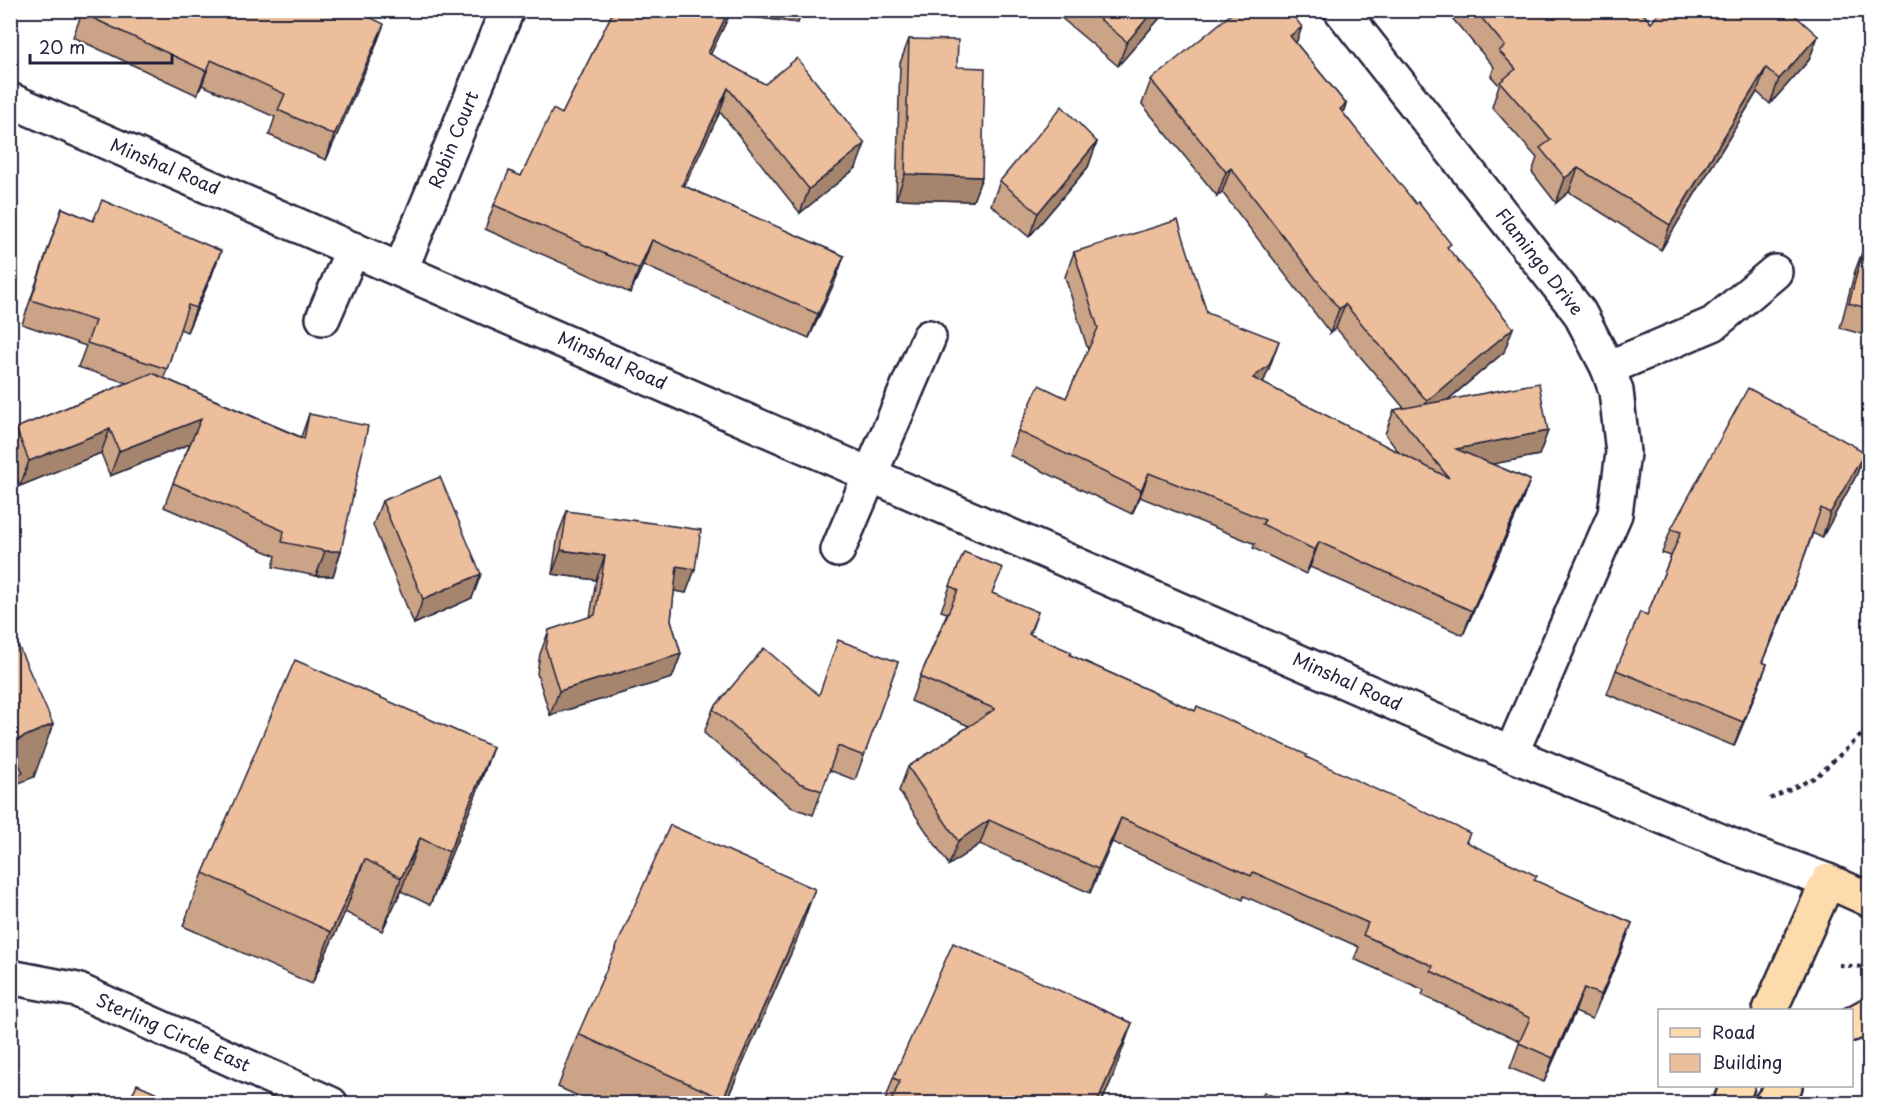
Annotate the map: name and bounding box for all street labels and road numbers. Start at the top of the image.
street label: Robin Court [421,87,484,192]
street label: Minshal Road [106,130,225,201]
street label: Flamingo Drive [1490,202,1591,320]
street label: Minshal Road [554,324,672,396]
street label: Minshal Road [1289,645,1407,717]
street label: Sterling Circle East [92,986,255,1078]

